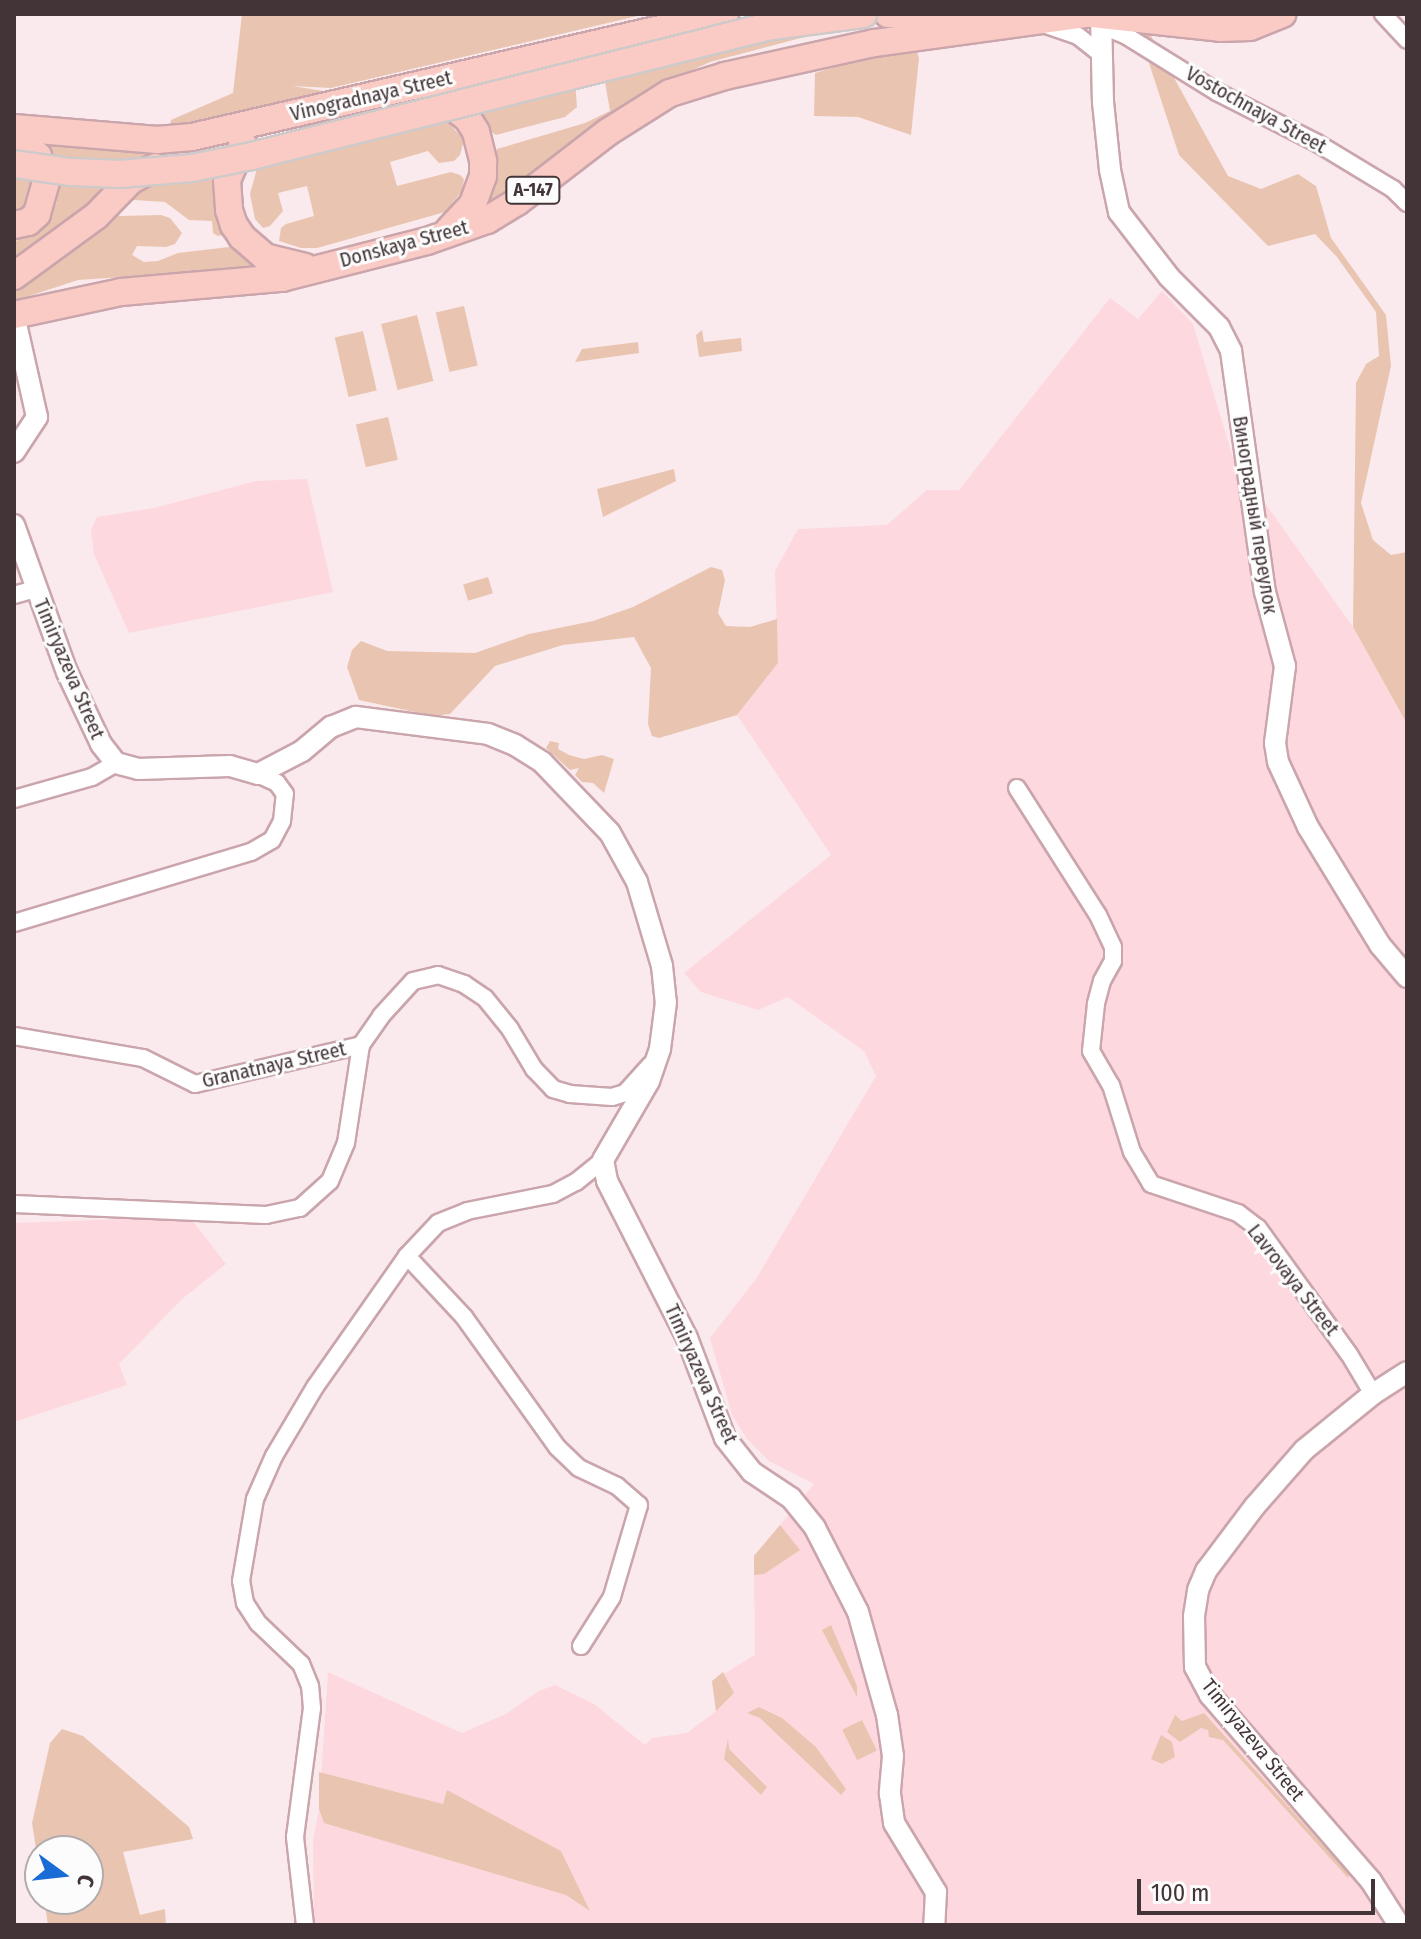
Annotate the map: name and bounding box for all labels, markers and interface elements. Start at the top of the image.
street label: Vostochnaya Street [1182,61,1330,159]
street label: Vinogradnaya Street [288,66,454,126]
road number: А-147 [505,176,561,204]
street label: Donskaya Street [337,215,471,273]
street label: Виноградный переулок [1227,414,1283,616]
street label: Timiryazeva Street [29,595,109,743]
street label: Granatnaya Street [200,1037,348,1093]
street label: Lavrovaya Street [1242,1220,1344,1340]
street label: Timiryazeva Street [660,1301,742,1447]
street label: Timiryazeva Street [1196,1674,1310,1806]
north arrow [24,1835,104,1915]
scale bar [1141,1863,1379,1913]
text: С [71,1872,100,1890]
text: 100 m [1151,1879,1209,1907]

